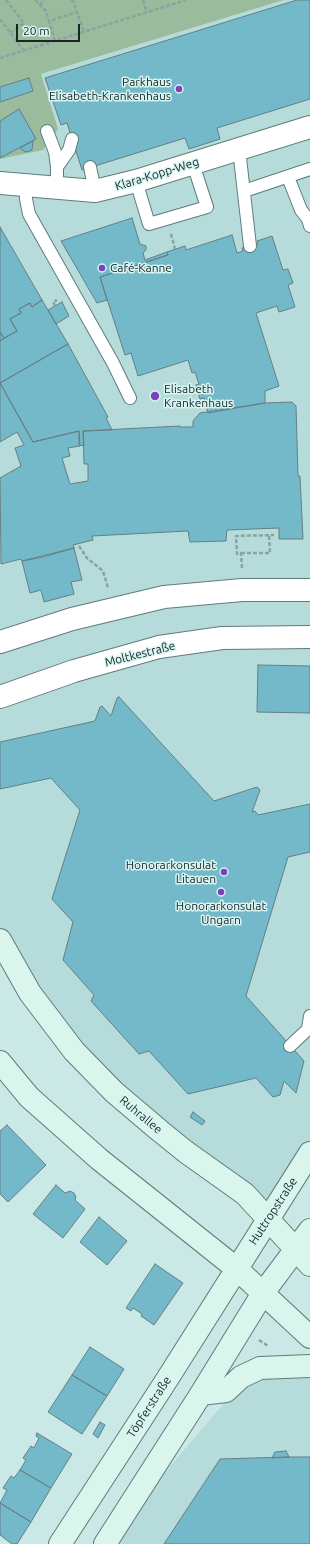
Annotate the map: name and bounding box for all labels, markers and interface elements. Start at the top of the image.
scale bar [18,16,82,42]
text: 20 m [23,24,50,37]
place label: Parkhaus Elisabeth-Krankenhaus [49,75,171,103]
marker: Parkhaus Elisabeth-Krankenhaus [174,84,184,94]
street label: Klara-Kopp-Weg [113,154,201,194]
place label: Café-Kanne [110,261,172,275]
marker: Café-Kanne [97,263,107,273]
place label: Elisabeth Krankenhaus [164,382,233,410]
marker: Elisabeth Krankenhaus [149,390,161,402]
street label: Moltkestraße [103,638,177,670]
place label: Honorarkonsulat Litauen [126,858,216,886]
marker: Honorarkonsulat Litauen [219,867,229,877]
marker: Honorarkonsulat Ungarn [216,887,226,897]
place label: Honorarkonsulat Ungarn [176,899,266,927]
street label: Ruhrallee [117,1093,165,1137]
street label: Huttropstraße [246,1174,300,1248]
street label: Töpferstraße [124,1374,174,1440]

